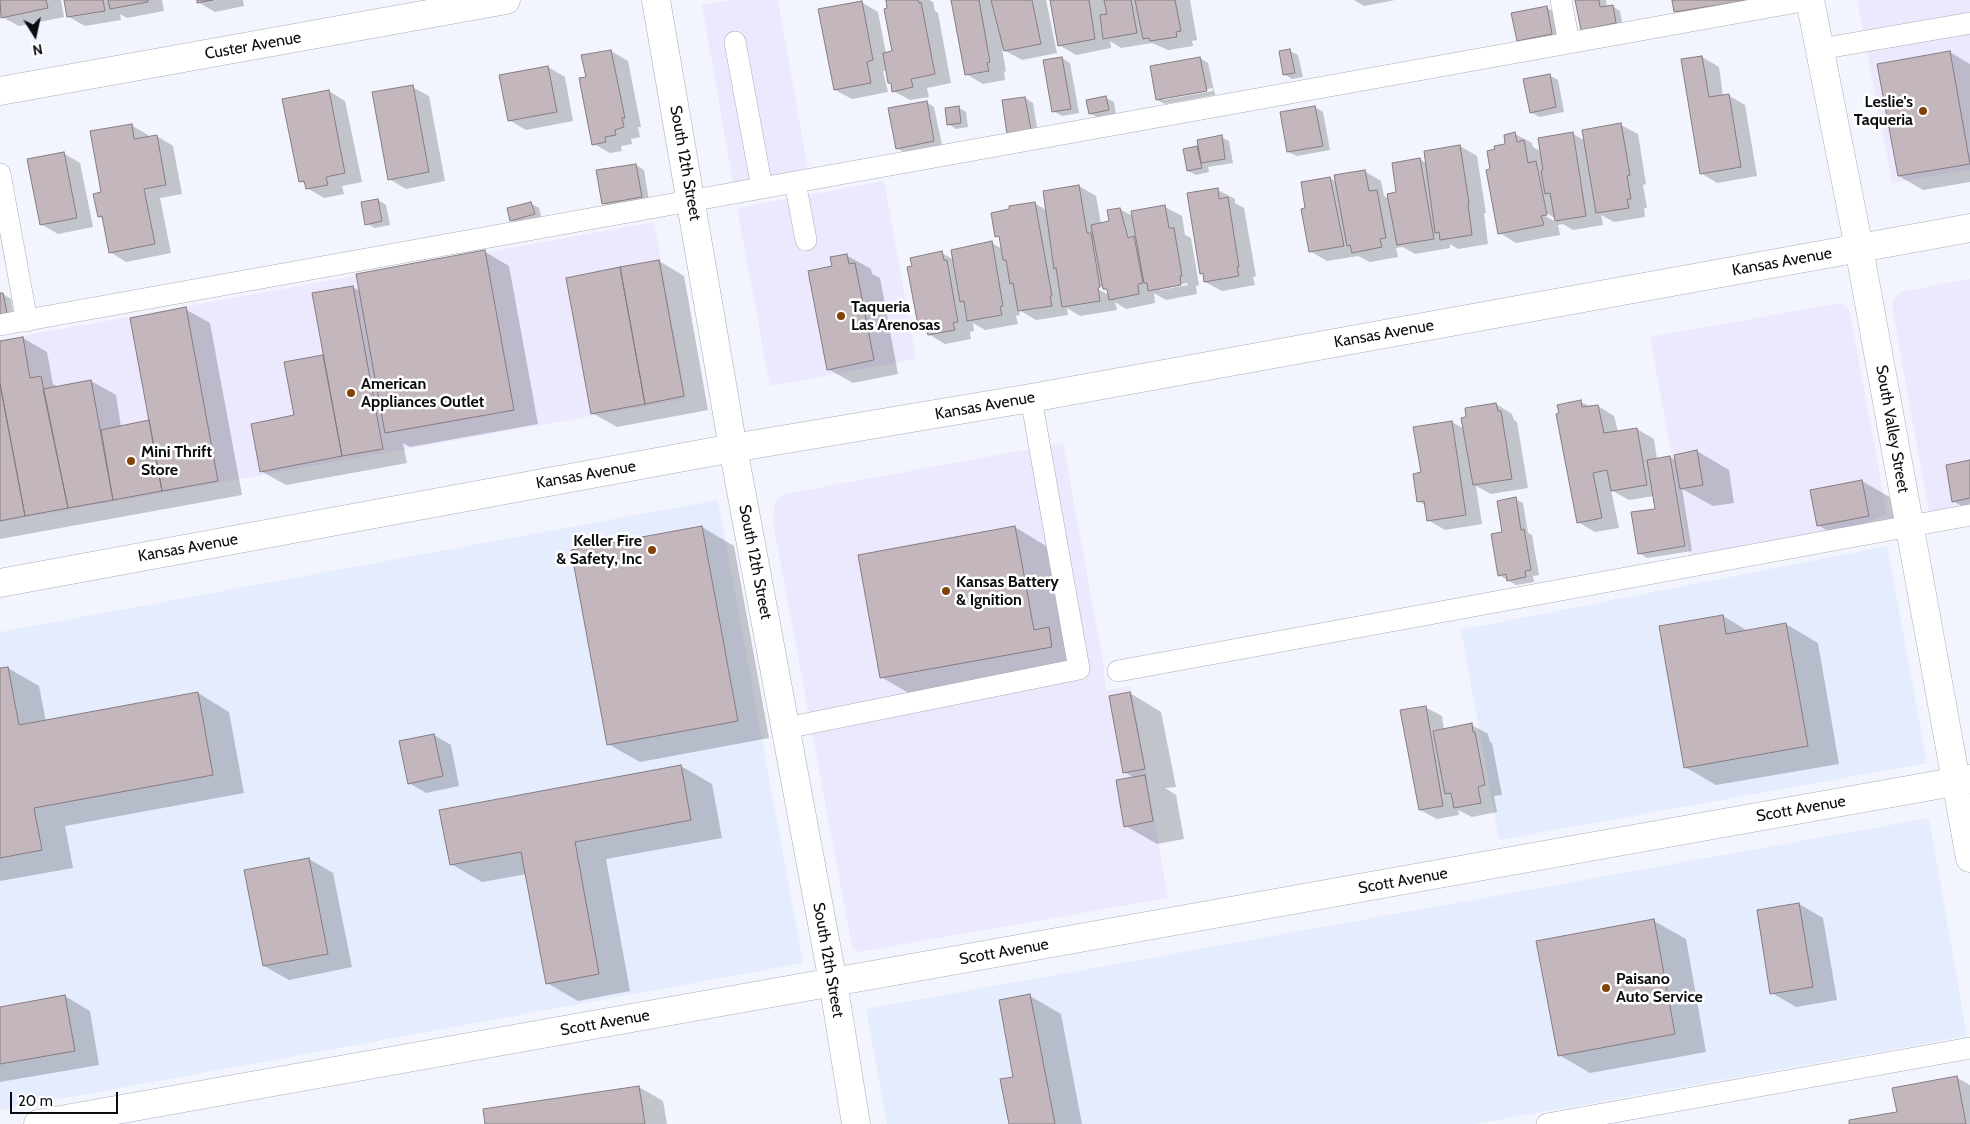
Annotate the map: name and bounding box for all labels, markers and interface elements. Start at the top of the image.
north arrow [10,10,60,60]
street label: Custer Avenue [203,28,303,64]
text: N [31,40,44,59]
place label: Leslie's Taqueria [1854,92,1913,130]
street label: South 12th Street [665,104,705,222]
marker: Leslie's Taqueria [1917,105,1929,117]
street label: Kansas Avenue [1731,244,1833,280]
place label: Taqueria Las Arenosas [851,297,940,335]
marker: Taqueria Las Arenosas [835,310,847,322]
street label: Kansas Avenue [1333,316,1435,352]
street label: South Valley Street [1871,364,1913,494]
place label: American Appliances Outlet [361,374,484,412]
marker: American Appliances Outlet [345,387,357,399]
street label: Kansas Avenue [934,388,1036,424]
place label: Mini Thrift Store [141,442,212,480]
marker: Mini Thrift Store [125,455,137,467]
street label: Kansas Avenue [535,457,637,493]
street label: South 12th Street [734,503,776,621]
street label: Kansas Avenue [137,530,239,566]
place label: Keller Fire & Safety, Inc [556,531,642,569]
marker: Keller Fire & Safety, Inc [646,544,658,556]
place label: Kansas Battery & Ignition [956,572,1059,610]
marker: Kansas Battery & Ignition [940,585,952,597]
street label: Scott Avenue [1755,792,1847,826]
street label: Scott Avenue [1357,864,1449,898]
street label: South 12th Street [808,901,848,1019]
street label: Scott Avenue [958,935,1050,969]
place label: Paisano Auto Service [1616,969,1703,1007]
marker: Paisano Auto Service [1600,982,1612,994]
street label: Scott Avenue [559,1006,651,1040]
scale bar [12,1082,120,1114]
text: 20 m [18,1092,53,1110]

